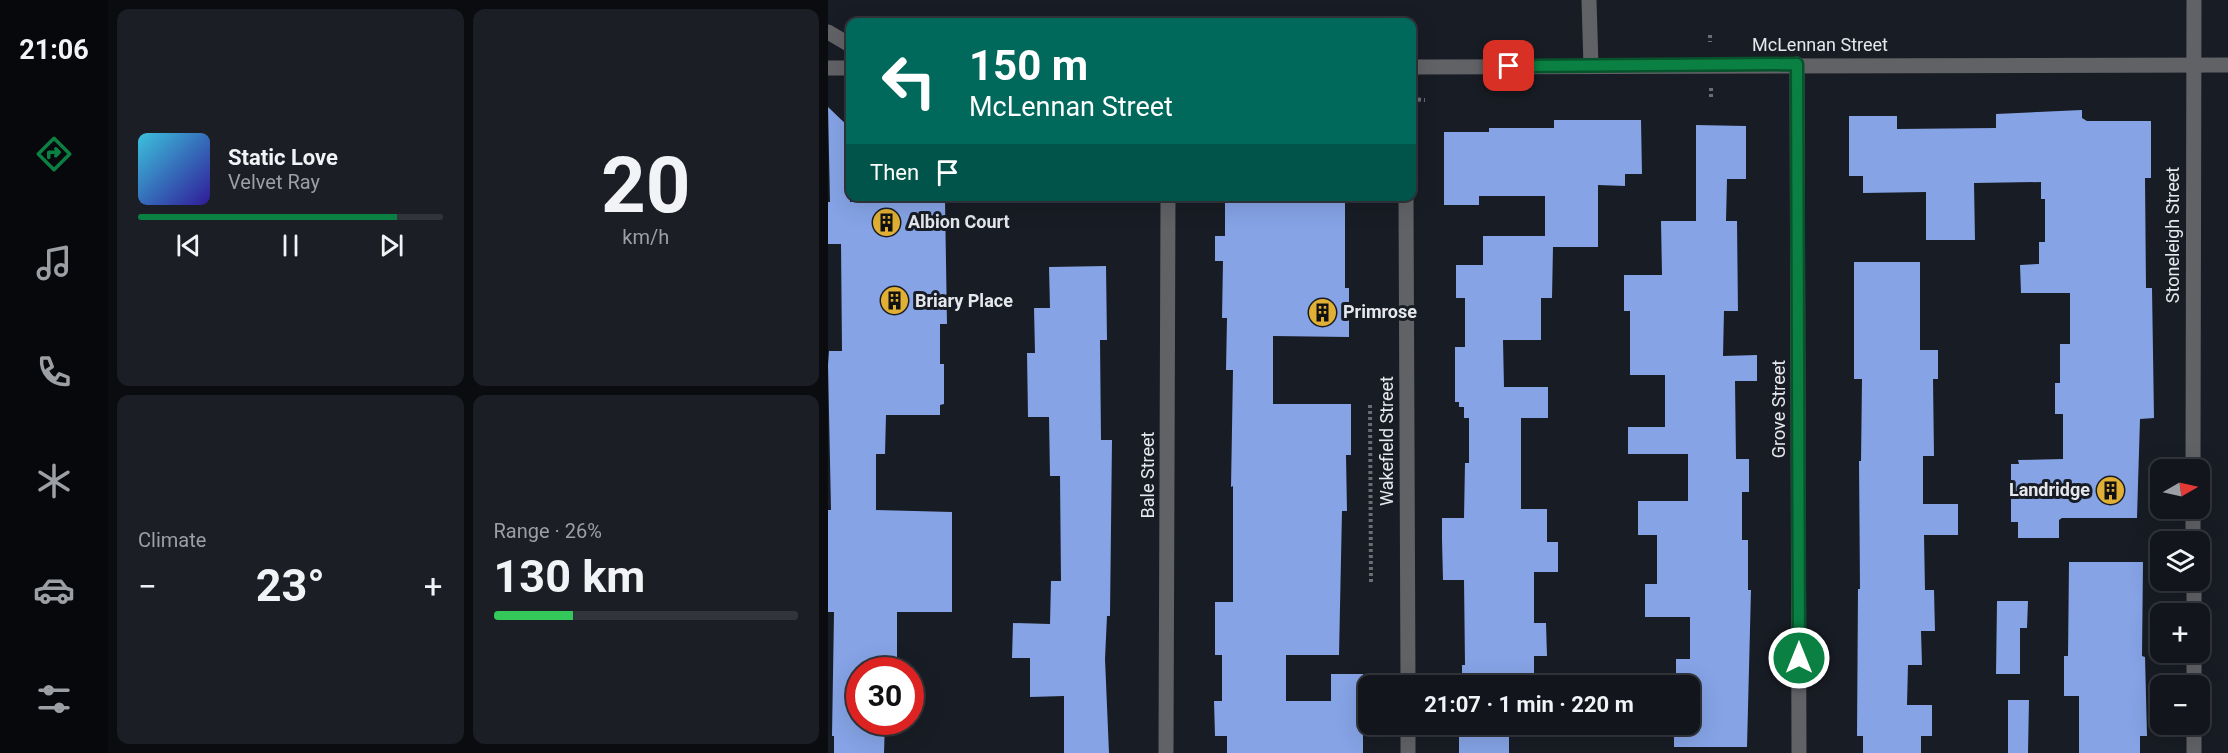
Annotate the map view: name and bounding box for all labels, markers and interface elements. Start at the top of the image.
text: 21:06 [19,34,89,66]
street label: McLennan Street [1752,34,1888,55]
pin [1483,40,1534,91]
text: 150 m [969,41,1088,90]
icon: left [870,42,948,120]
icon: arrive [1492,49,1525,82]
text: McLennan Street [969,91,1173,123]
icon: directions [33,133,75,175]
text: 20 [601,140,691,231]
text: Static Love [228,145,338,170]
icon: arrive [931,156,964,189]
text: Then [870,160,919,185]
street label: Stoneleigh Street [2162,167,2183,303]
text: Velvet Ray [228,170,320,194]
building icon: Albion Court [871,206,903,238]
place label: Albion Court [908,211,1010,232]
text: km/h [622,225,669,249]
icon: previous [172,229,205,262]
icon: pause [274,229,307,262]
icon: next [375,229,408,262]
icon: music [33,242,75,284]
building icon: Briary Place [878,285,910,317]
place label: Briary Place [915,290,1013,311]
building icon: Primrose [1306,296,1338,328]
place label: Primrose [1343,301,1417,322]
icon: phone [33,351,75,393]
street label: Grove Street [1768,360,1789,458]
street label: Wakefield Street [1376,376,1397,506]
street label: Bale Street [1137,431,1158,518]
north arrow [2150,459,2210,519]
map controls [2150,459,2210,735]
icon: climate [33,460,75,502]
building icon: Landridge [2095,474,2127,506]
place label: Landridge [2009,479,2090,500]
text: Range · 26% [494,519,602,543]
text: Climate [138,528,206,552]
button: layers [2150,531,2210,591]
text: 130 km [494,550,645,603]
text: 23° [256,559,325,612]
text: − [138,567,157,606]
text: + [424,567,443,606]
icon: car [33,569,75,611]
button: + [2150,603,2210,663]
position arrow [1767,626,1831,690]
speed limit sign: 30 [846,657,924,735]
button: − [2150,675,2210,735]
icon: filters [33,678,75,720]
text: 21:07 · 1 min · 220 m [1424,692,1634,717]

